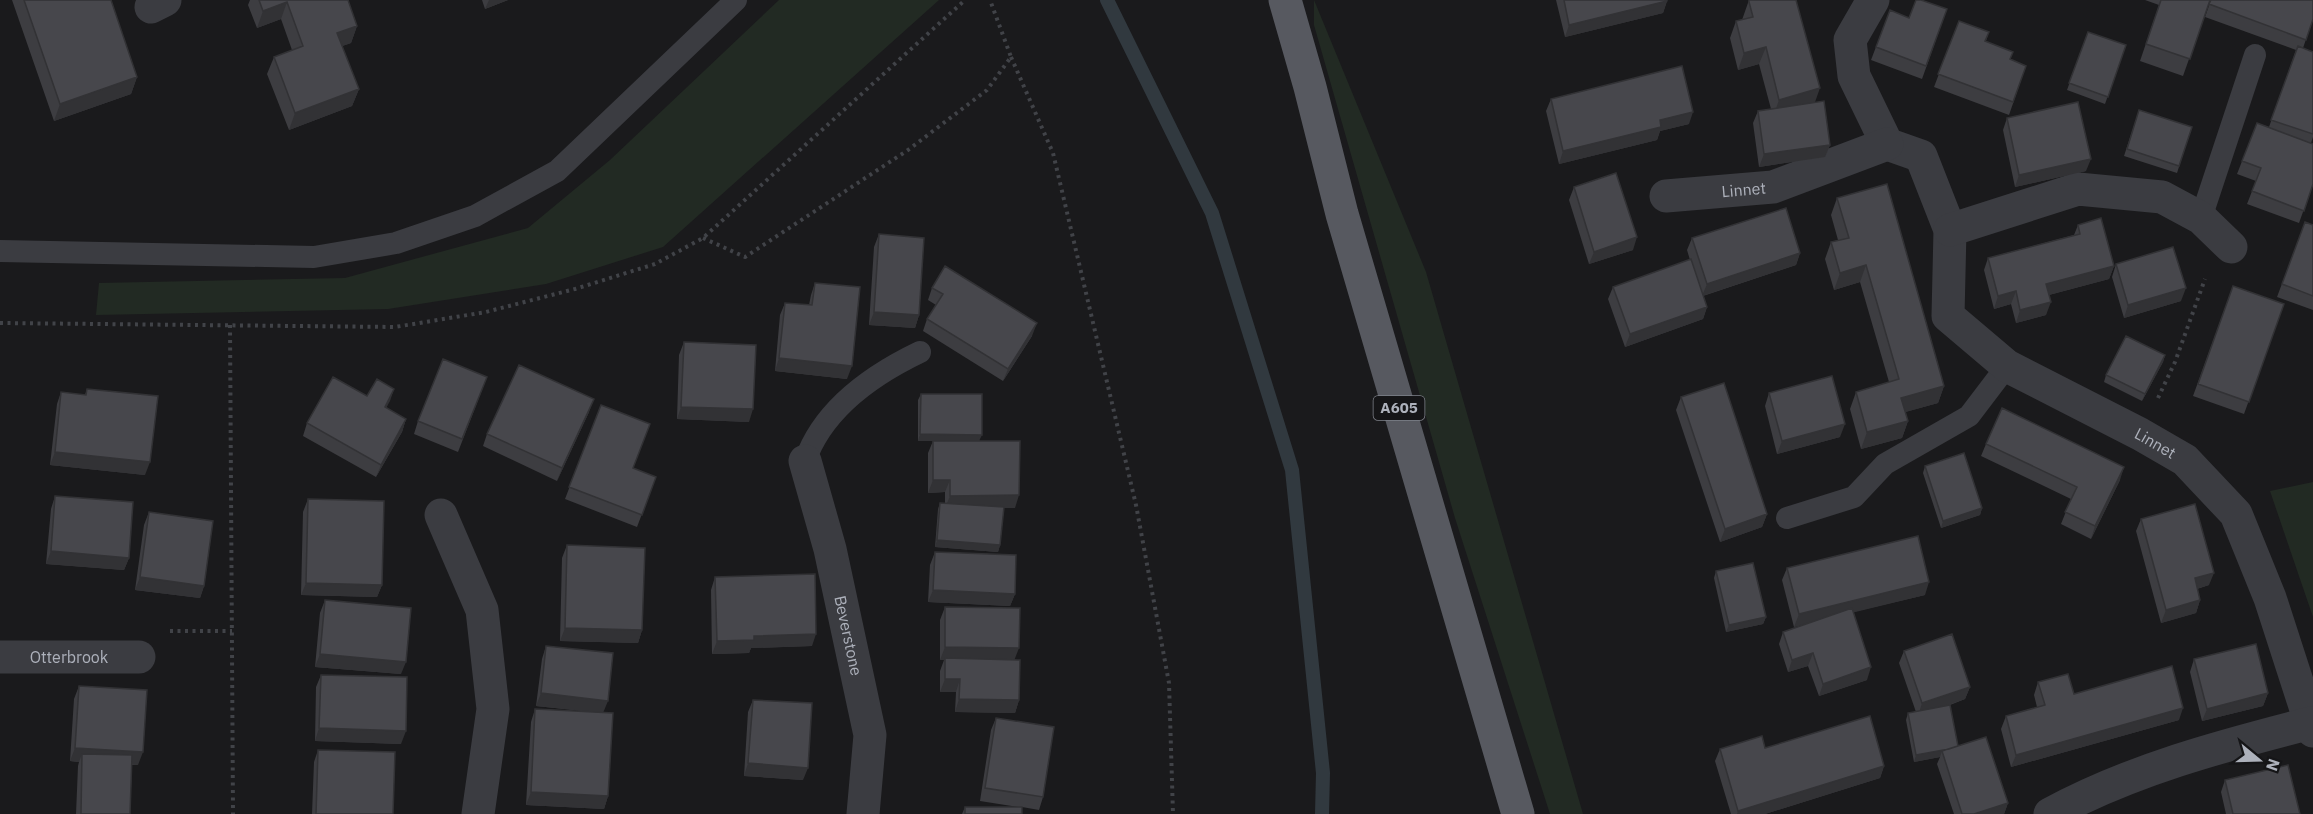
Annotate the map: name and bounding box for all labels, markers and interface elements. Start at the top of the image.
street label: Linnet [1721,178,1767,201]
road number: A605 [1374,396,1424,420]
street label: Linnet [2131,423,2180,463]
street label: Beverstone [830,594,867,678]
street label: Otterbrook [30,647,109,667]
north arrow [2229,730,2289,790]
text: N [2262,756,2285,774]

